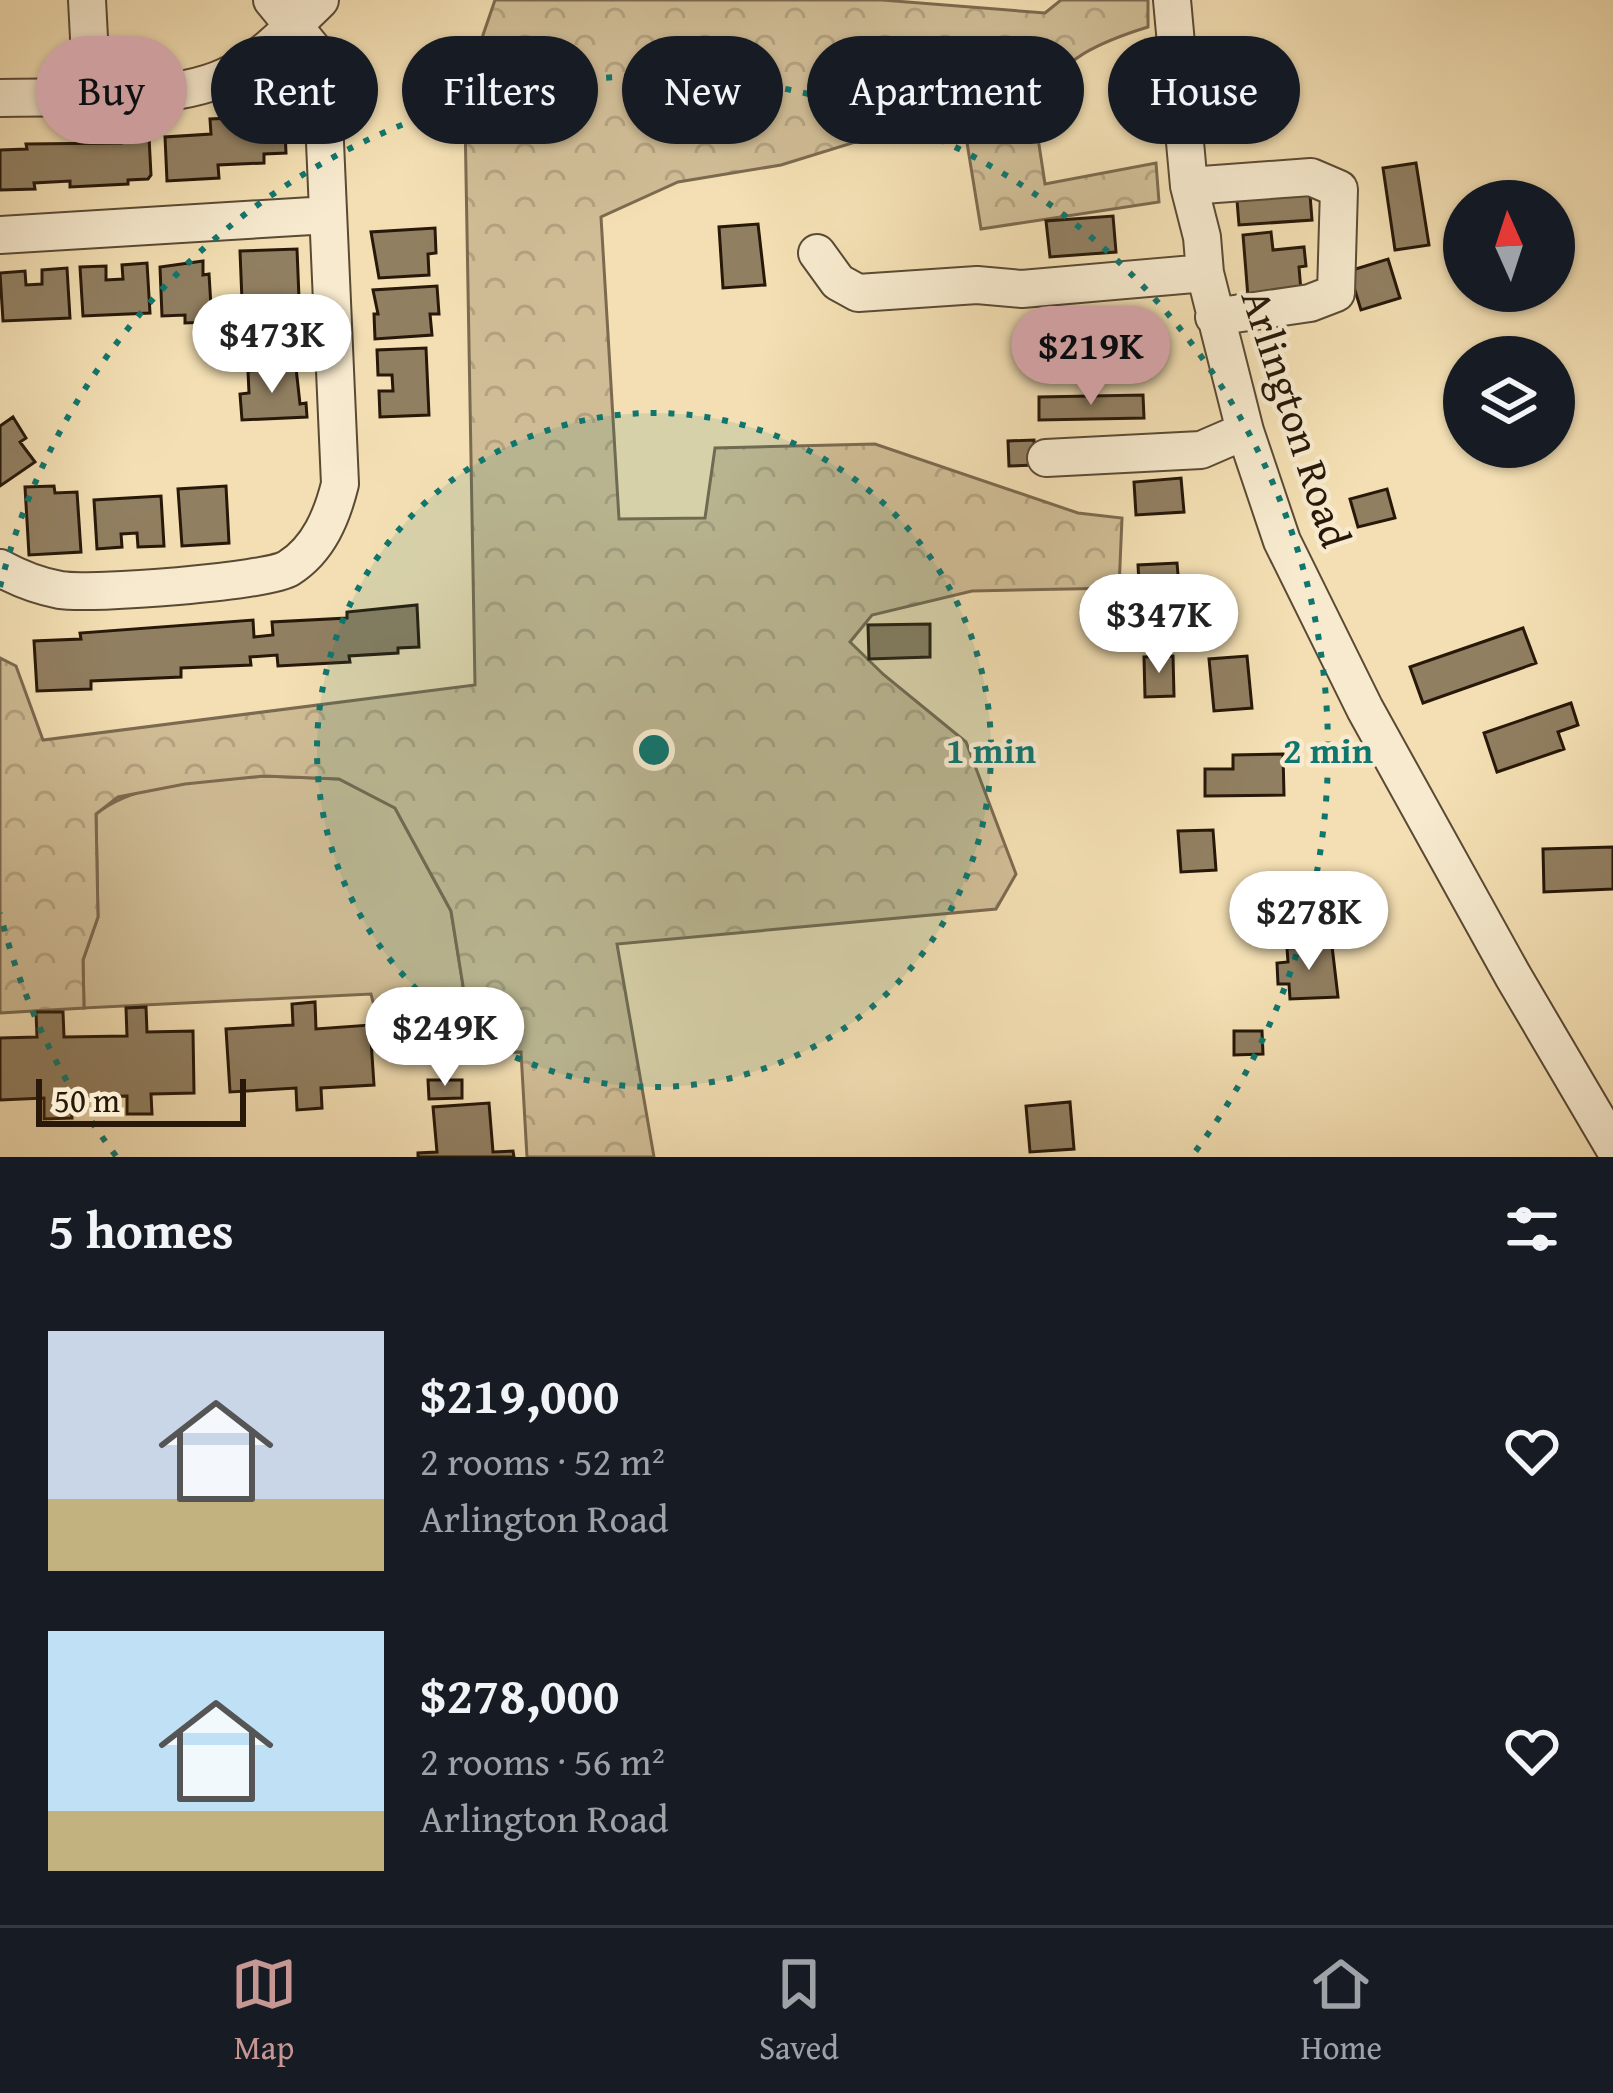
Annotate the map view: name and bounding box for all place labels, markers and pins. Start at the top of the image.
pin: $473K [188,294,356,396]
pin: $219K [1007,306,1175,408]
pin: $347K [1075,574,1243,676]
centre of rings [633,729,675,771]
pin: $278K [1225,871,1393,973]
pin: $249K [361,987,529,1089]

